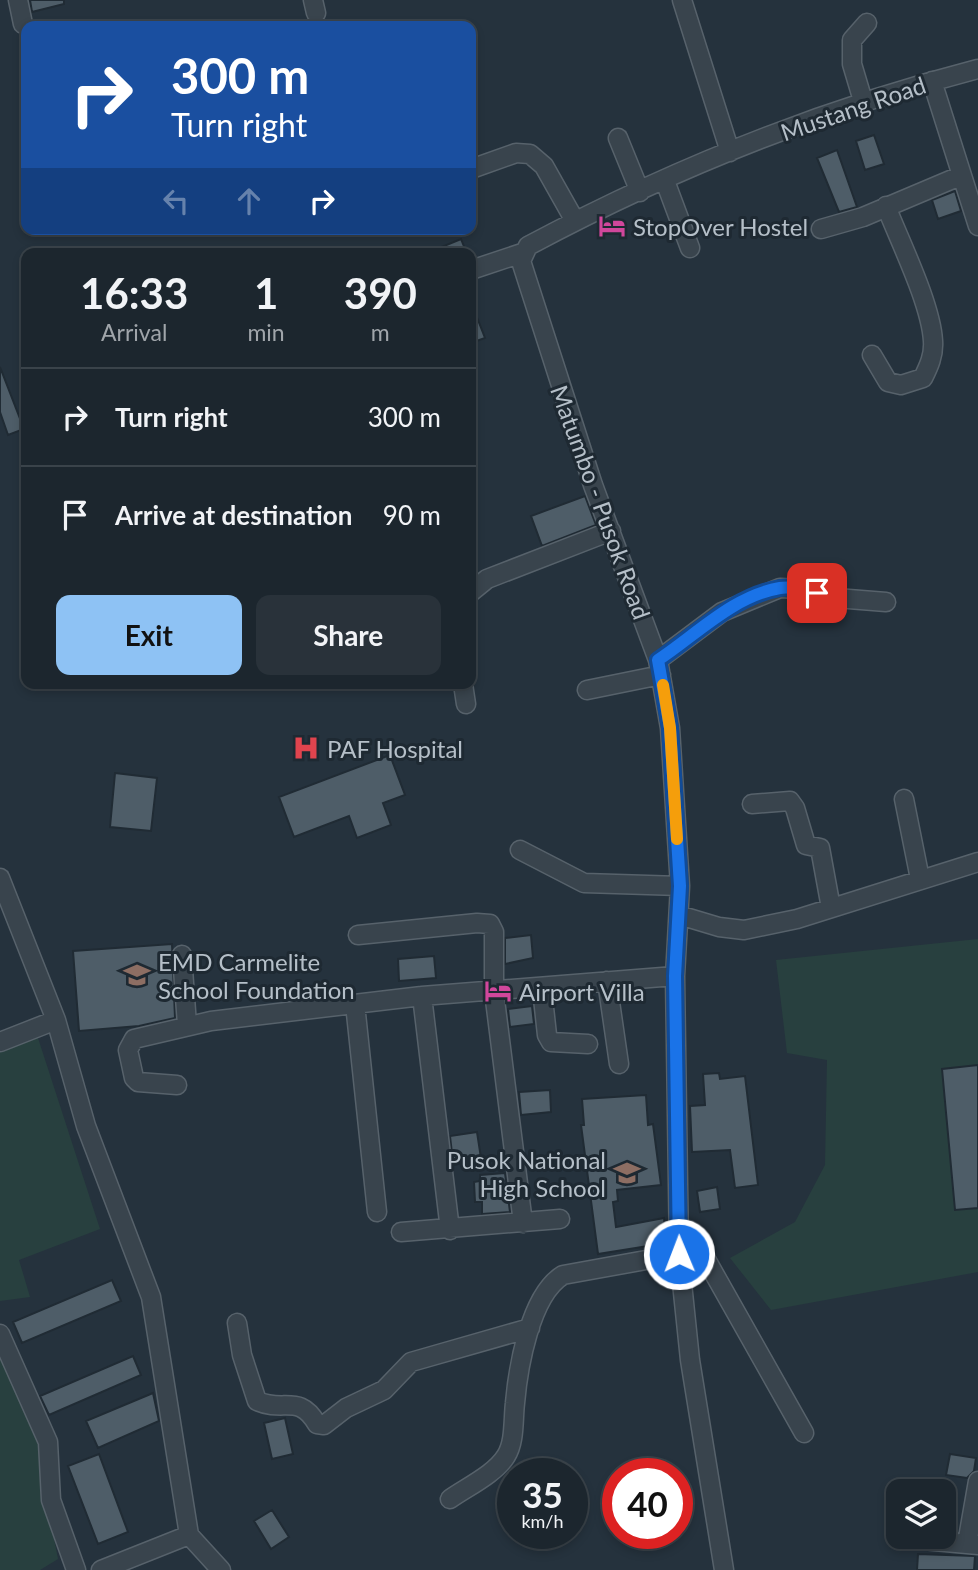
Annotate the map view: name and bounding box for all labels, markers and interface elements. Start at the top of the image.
text: 300 m [171,46,309,104]
icon: right [56,49,147,140]
street label: Mustang Road [777,70,929,146]
text: Turn right [171,105,307,144]
icon: left [157,182,195,220]
icon: ahead [230,182,268,220]
icon: right [303,182,341,220]
hotel icon: StopOver Hostel [597,211,627,241]
place label: StopOver Hostel [633,212,808,241]
text: 16:33 [80,268,188,318]
text: 1 [254,268,278,318]
text: 390 [344,268,417,318]
text: Arrival [101,318,167,346]
text: min [247,318,285,346]
text: m [371,318,390,346]
street label: Matumbo - Pusok Road [545,381,657,623]
icon: right [56,398,94,436]
text: Turn right [115,401,228,433]
text: 300 m [368,401,441,433]
icon: arrive [56,496,94,534]
text: Arrive at destination [115,499,352,531]
text: 90 m [383,499,441,531]
pin [787,563,847,623]
icon: arrive [798,574,836,612]
button: Exit [56,595,242,675]
button: Share [256,595,441,675]
hospital icon: PAF Hospital [291,733,321,763]
place label: PAF Hospital [327,734,463,763]
place label: EMD Carmelite School Foundation [158,947,355,1004]
school or university icon: EMD Carmelite School Foundation [122,960,152,990]
hotel icon: Airport Villa [483,976,513,1006]
place label: Airport Villa [519,977,645,1006]
place label: Pusok National High School [447,1145,606,1202]
school or university icon: Pusok National High School [612,1158,642,1188]
position arrow [642,1217,716,1291]
speed limit sign: 40 [602,1458,693,1549]
text: 35 [522,1473,563,1515]
map controls [886,1479,956,1549]
button: layers [886,1479,956,1549]
text: km/h [521,1510,564,1532]

